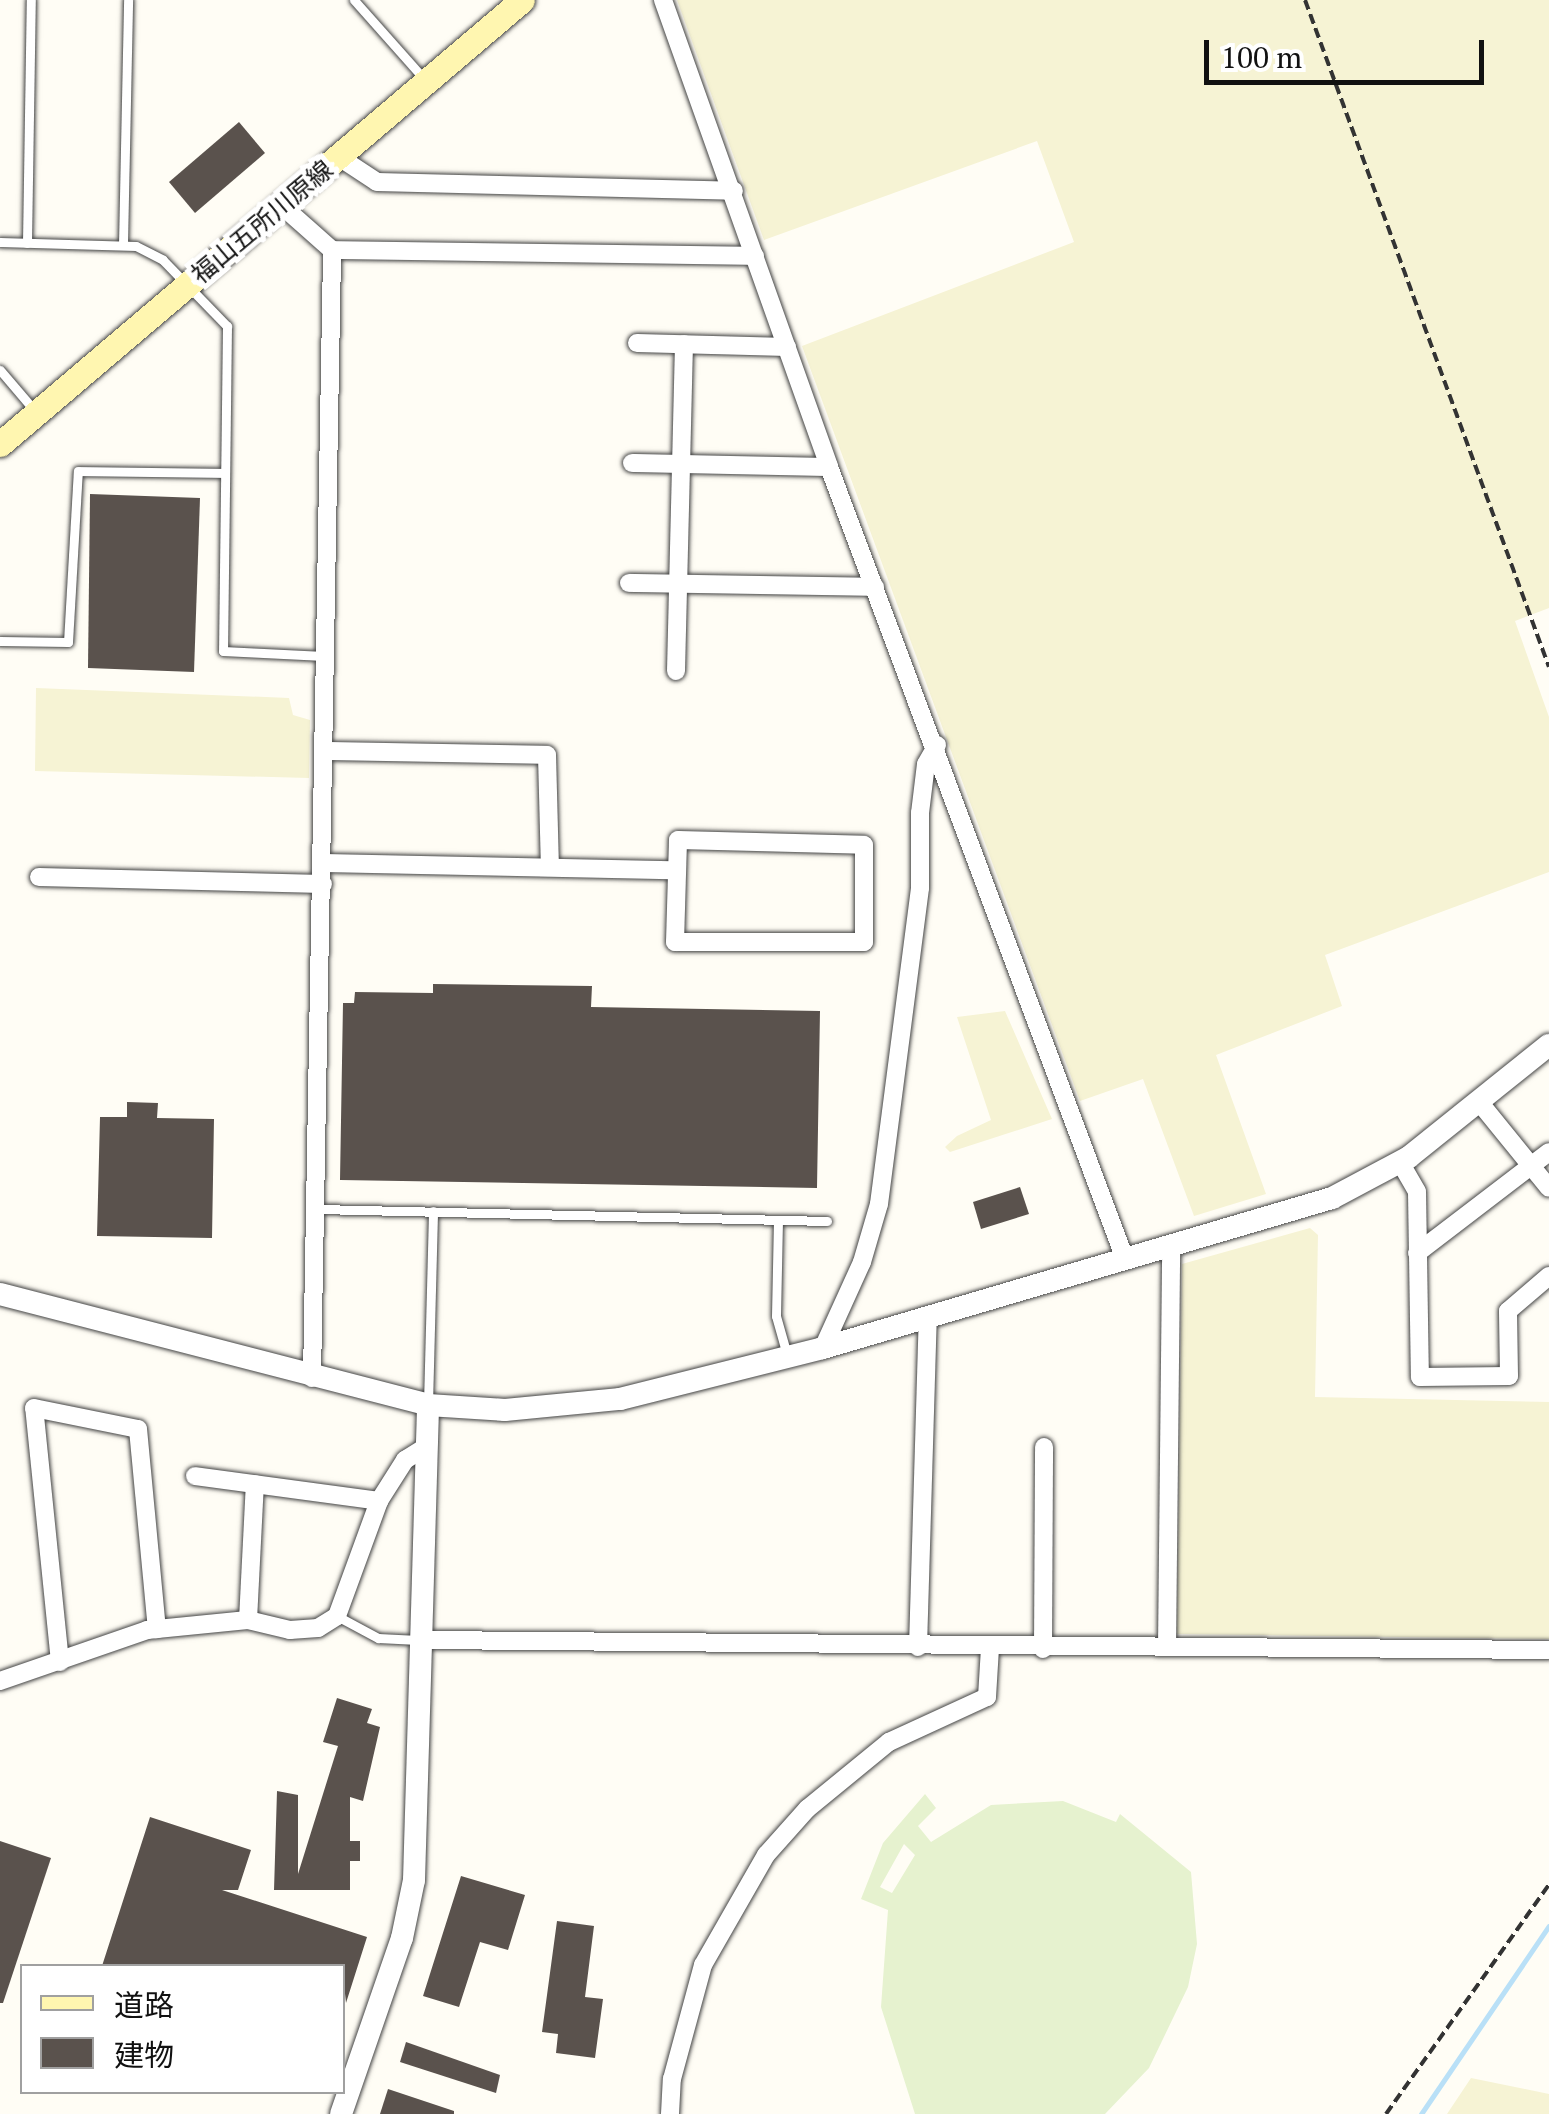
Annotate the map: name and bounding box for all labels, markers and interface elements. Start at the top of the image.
scale bar [1209,20,1489,82]
text: 100 m [1221,37,1302,77]
street label: 福山五所川原線 [185,154,339,290]
legend [20,1964,345,2094]
text: 道路 [114,1985,174,2025]
text: 建物 [114,2035,174,2075]

